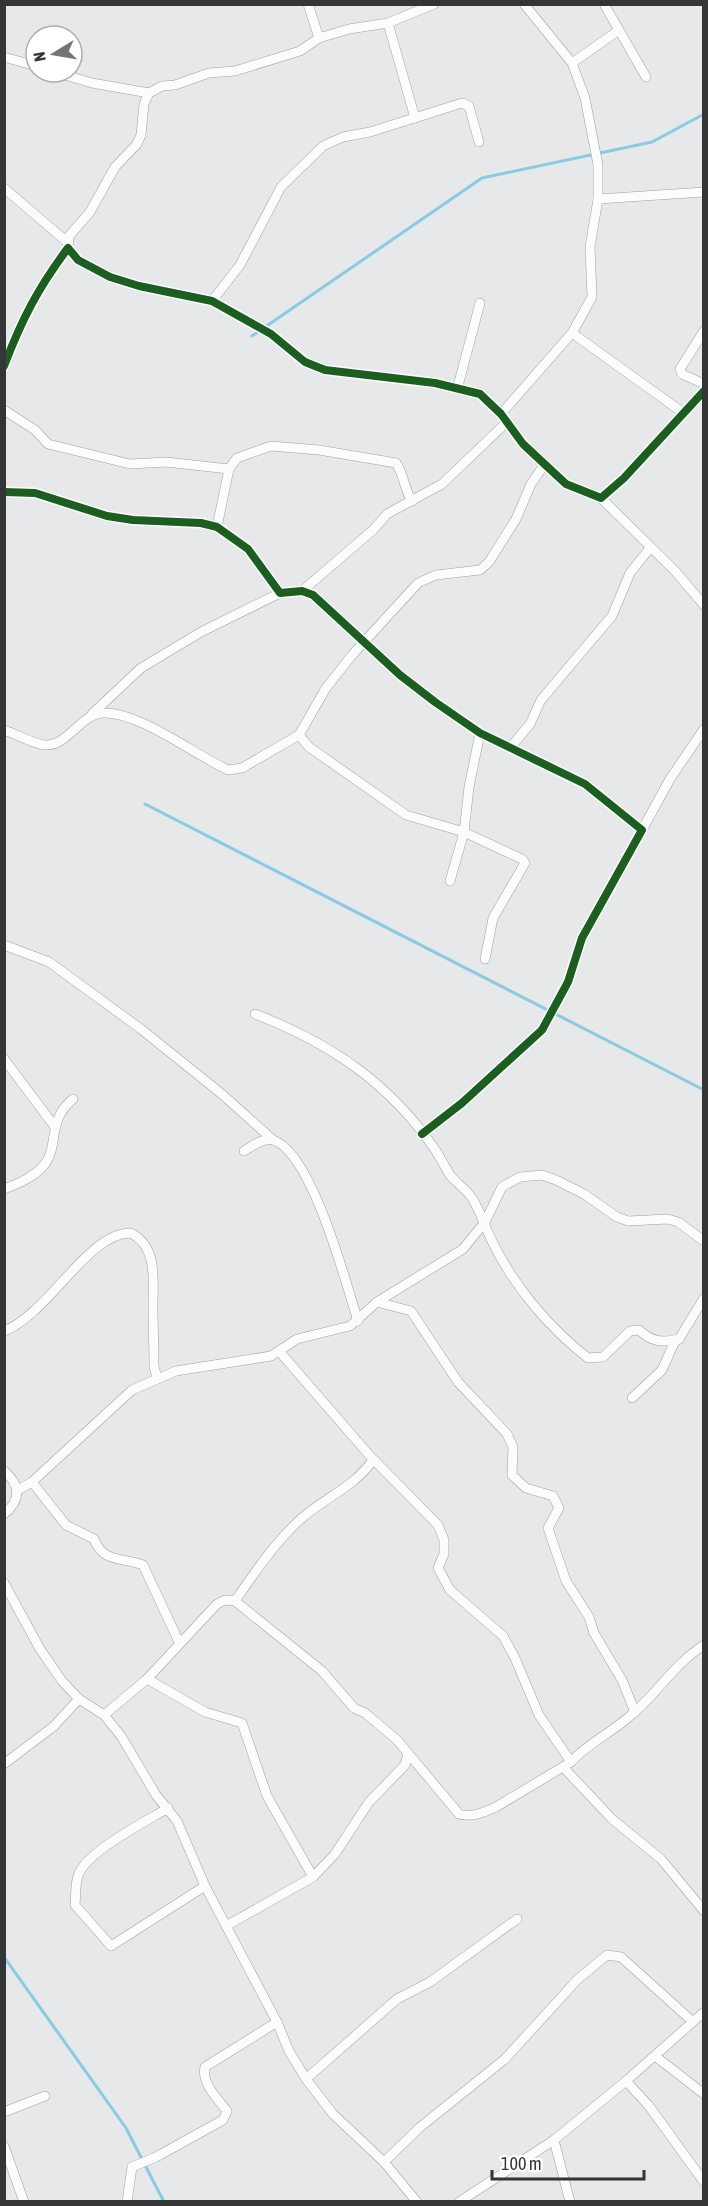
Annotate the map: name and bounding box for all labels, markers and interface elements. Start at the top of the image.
north arrow [24,24,84,84]
text: N [30,51,49,63]
scale bar [492,2143,644,2181]
text: 100 m [501,2153,542,2174]

